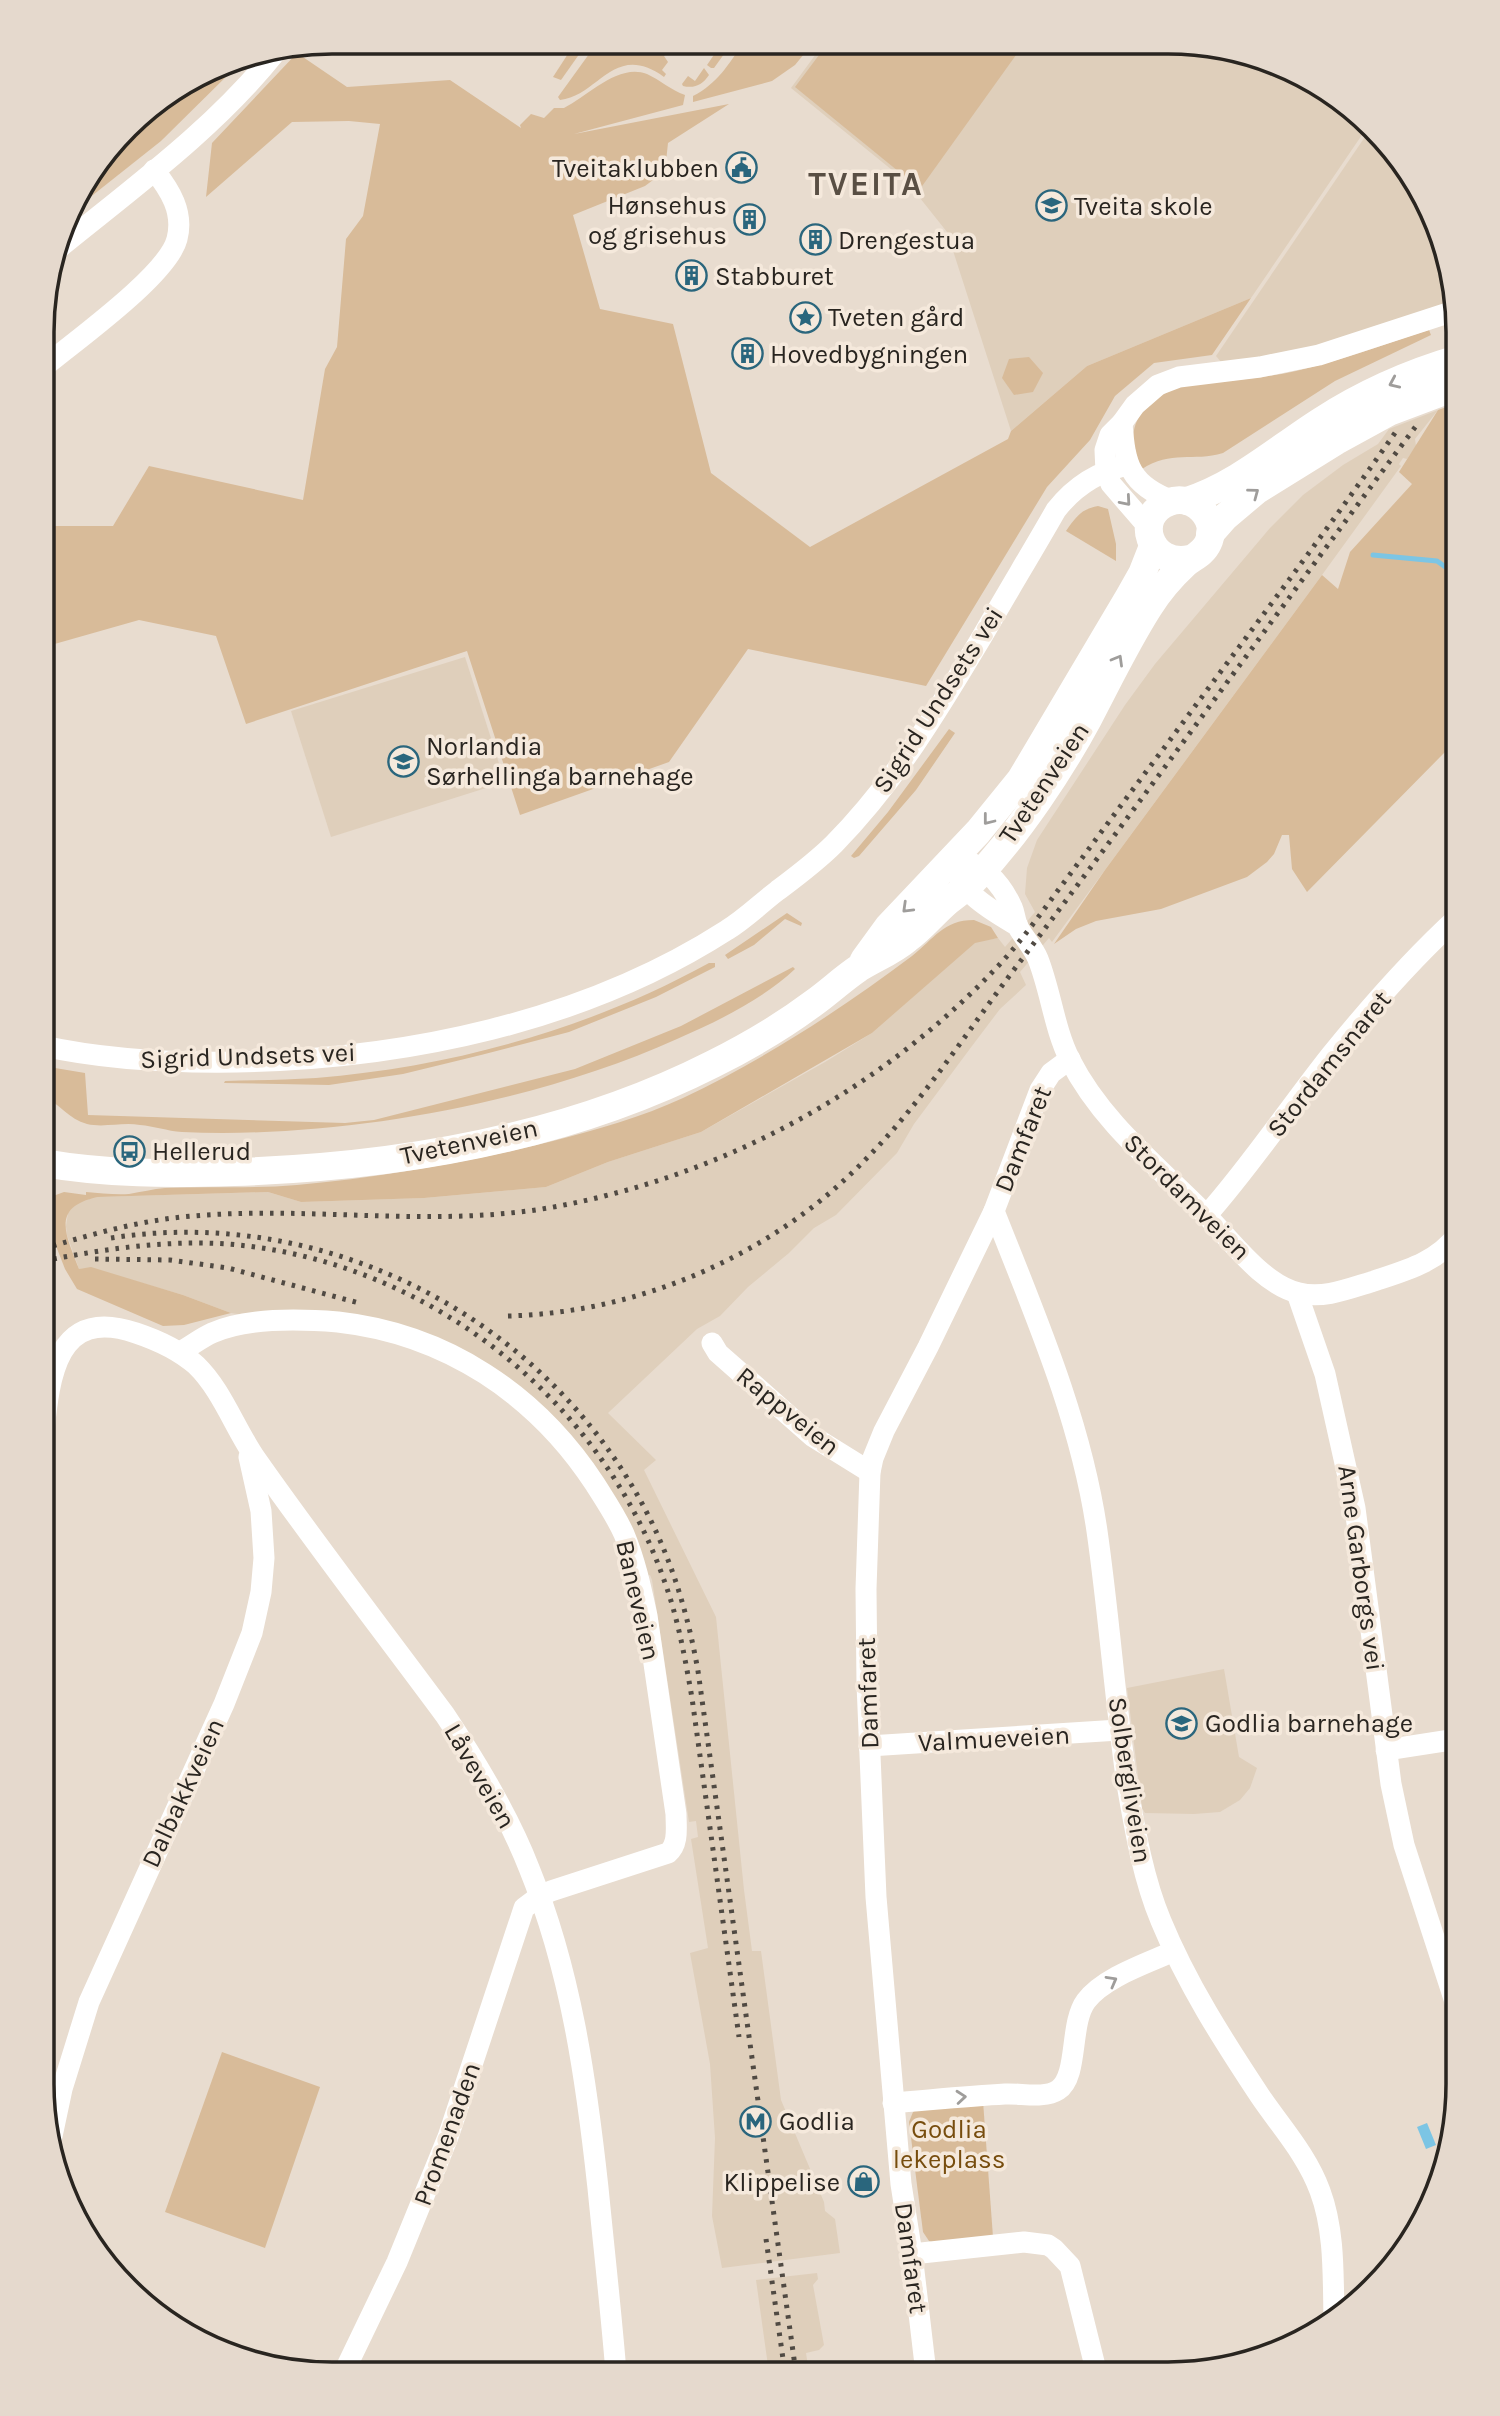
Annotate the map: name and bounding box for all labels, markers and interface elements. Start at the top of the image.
public building icon: Tveitaklubben [725,151,759,185]
place label: Tveitaklubben [552,153,719,184]
district label: TVEITA [808,165,924,203]
school or university icon: Tveita skole [1034,189,1068,223]
place label: Hønsehus og grisehus [588,190,727,251]
place label: Tveita skole [1074,191,1213,222]
building icon: Hønsehus og grisehus [733,203,767,237]
building icon: Drengestua [798,223,832,257]
place label: Drengestua [838,225,975,256]
building icon: Stabburet [675,259,709,293]
place label: Stabburet [715,261,834,292]
place icon: Tveten gård [788,300,822,334]
place label: Tveten gård [828,302,964,333]
building icon: Hovedbygningen [730,337,764,371]
place label: Hovedbygningen [770,339,968,370]
one-way arrow [1389,375,1401,389]
one-way arrow [1246,488,1258,501]
one-way arrow [1118,493,1130,506]
street label: Sigrid Undsets vei [866,601,1010,799]
one-way arrow [1110,655,1123,667]
street label: Tvetenveien [992,716,1096,850]
place label: Norlandia Sørhellinga barnehage [426,731,694,792]
school or university icon: Norlandia Sørhellinga barnehage [386,744,420,778]
one-way arrow [984,812,997,824]
one-way arrow [902,900,915,913]
street label: Stordamsnaret [1261,984,1398,1143]
street label: Sigrid Undsets vei [140,1037,356,1075]
street label: Damfaret [988,1081,1058,1197]
street label: Tvetenveien [398,1112,540,1172]
street label: Stordamveien [1117,1127,1257,1267]
bus stop icon: Hellerud [112,1134,146,1168]
place label: Hellerud [152,1136,251,1167]
street label: Rappveien [730,1360,846,1462]
street label: Arne Garborgs vei [1331,1463,1391,1673]
street label: Baneveien [609,1537,667,1663]
street label: Damfaret [851,1637,885,1749]
street label: Solbergliveien [1102,1695,1158,1865]
school or university icon: Godlia barnehage [1165,1706,1199,1740]
place label: Godlia barnehage [1205,1708,1413,1739]
street label: Dalbakkveien [135,1713,231,1873]
street label: Låveveien [438,1718,522,1834]
street label: Valmueveien [917,1720,1071,1758]
one-way arrow [1105,1976,1118,1989]
street label: Promenaden [407,2058,487,2210]
one-way arrow [956,2090,967,2105]
metro station icon: Godlia [739,2104,773,2138]
place label: Godlia [779,2106,855,2137]
park label: Godlia lekeplass [893,2114,1005,2175]
shop icon: Klippelise [846,2165,880,2199]
place label: Klippelise [723,2167,840,2198]
street label: Damfaret [888,2201,934,2316]

